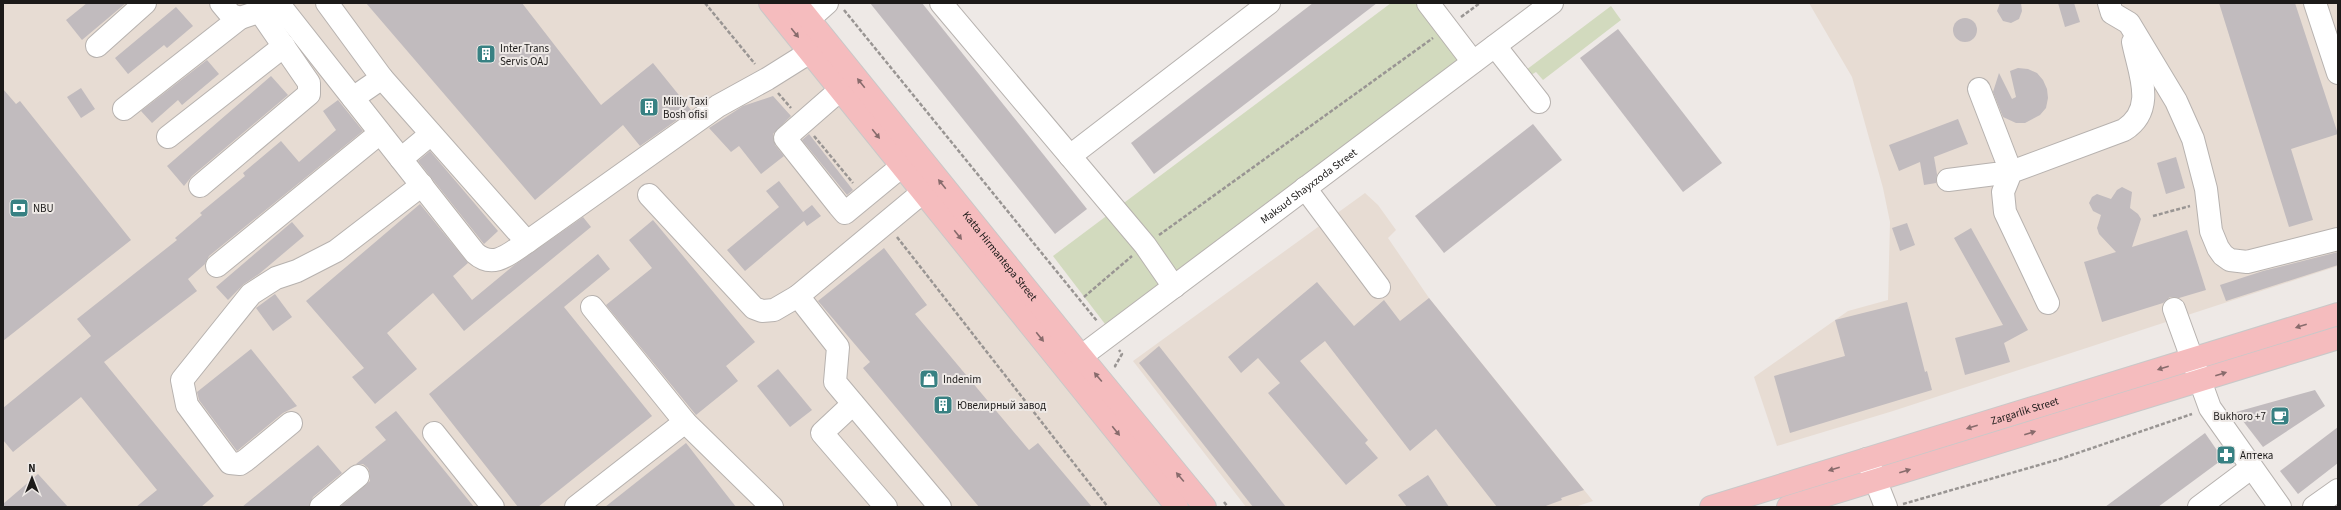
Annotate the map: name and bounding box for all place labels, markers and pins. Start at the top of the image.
place label: Inter Trans Servis OAJ [500,41,549,69]
building icon: Inter Trans Servis OAJ [475,43,497,65]
place label: Milliy Taxi Bosh ofisi [663,94,708,122]
building icon: Milliy Taxi Bosh ofisi [638,96,660,118]
bank icon: NBU [8,197,30,219]
place label: NBU [33,201,54,216]
shop icon: Indenim [918,368,940,390]
place label: Indenim [943,372,981,387]
building icon: Ювелирный завод [932,394,954,416]
place label: Ювелирный завод [957,398,1046,413]
cafe icon: Bukhoro +7 [2269,405,2291,427]
place label: Bukhoro +7 [2213,409,2266,424]
pharmacy icon: Аптека [2215,444,2237,466]
place label: Аптека [2240,448,2273,463]

